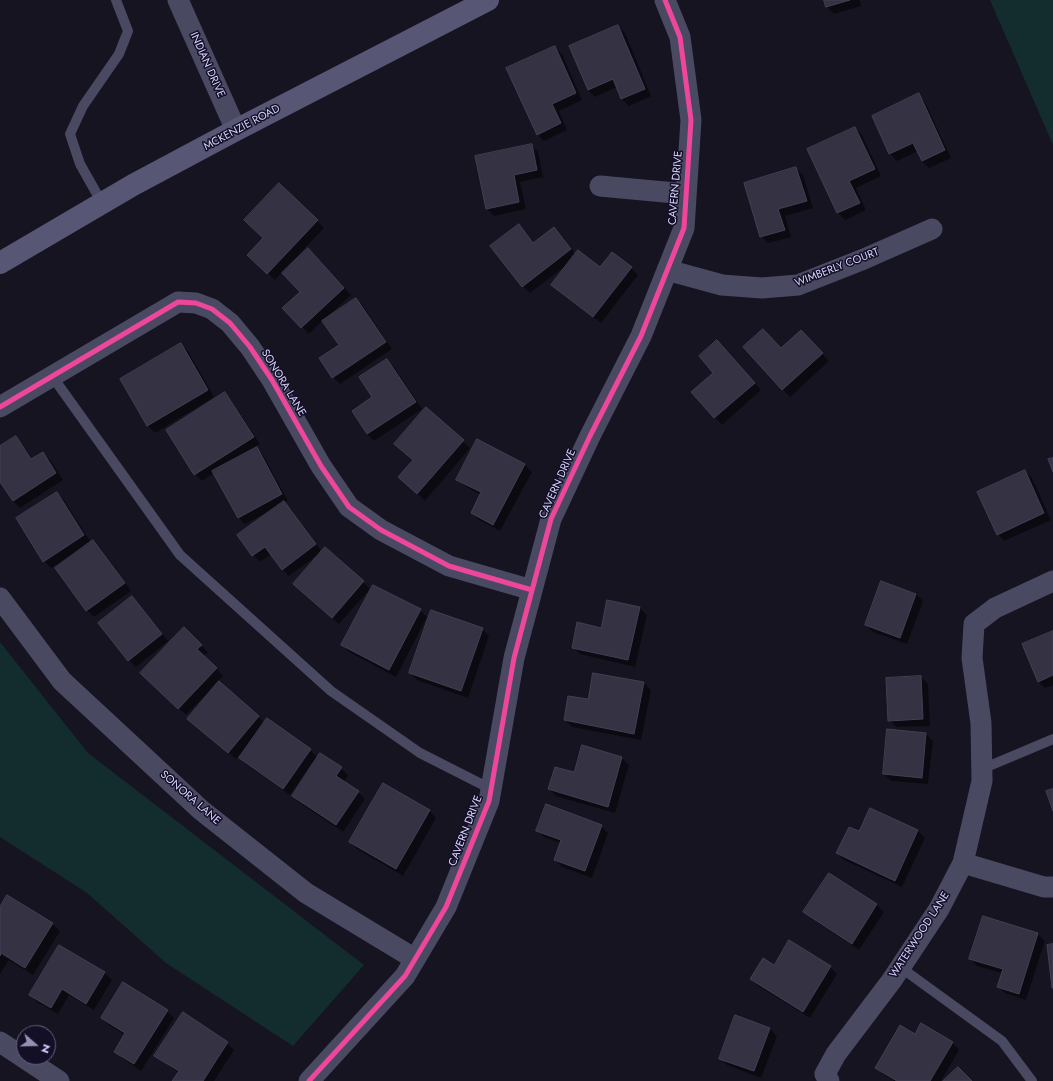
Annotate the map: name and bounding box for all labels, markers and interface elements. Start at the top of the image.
street label: INDIAN DRIVE [187,30,227,100]
street label: MCKENZIE ROAD [202,102,282,154]
street label: CAVERN DRIVE [666,150,686,226]
street label: WIMBERLY COURT [793,246,881,290]
street label: SONORA LANE [258,347,308,419]
street label: CAVERN DRIVE [537,447,579,521]
street label: SONORA LANE [157,768,223,828]
street label: CAVERN DRIVE [446,794,486,868]
street label: WATERWOOD LANE [887,890,953,980]
north arrow [16,1025,56,1065]
text: N [37,1042,55,1056]

